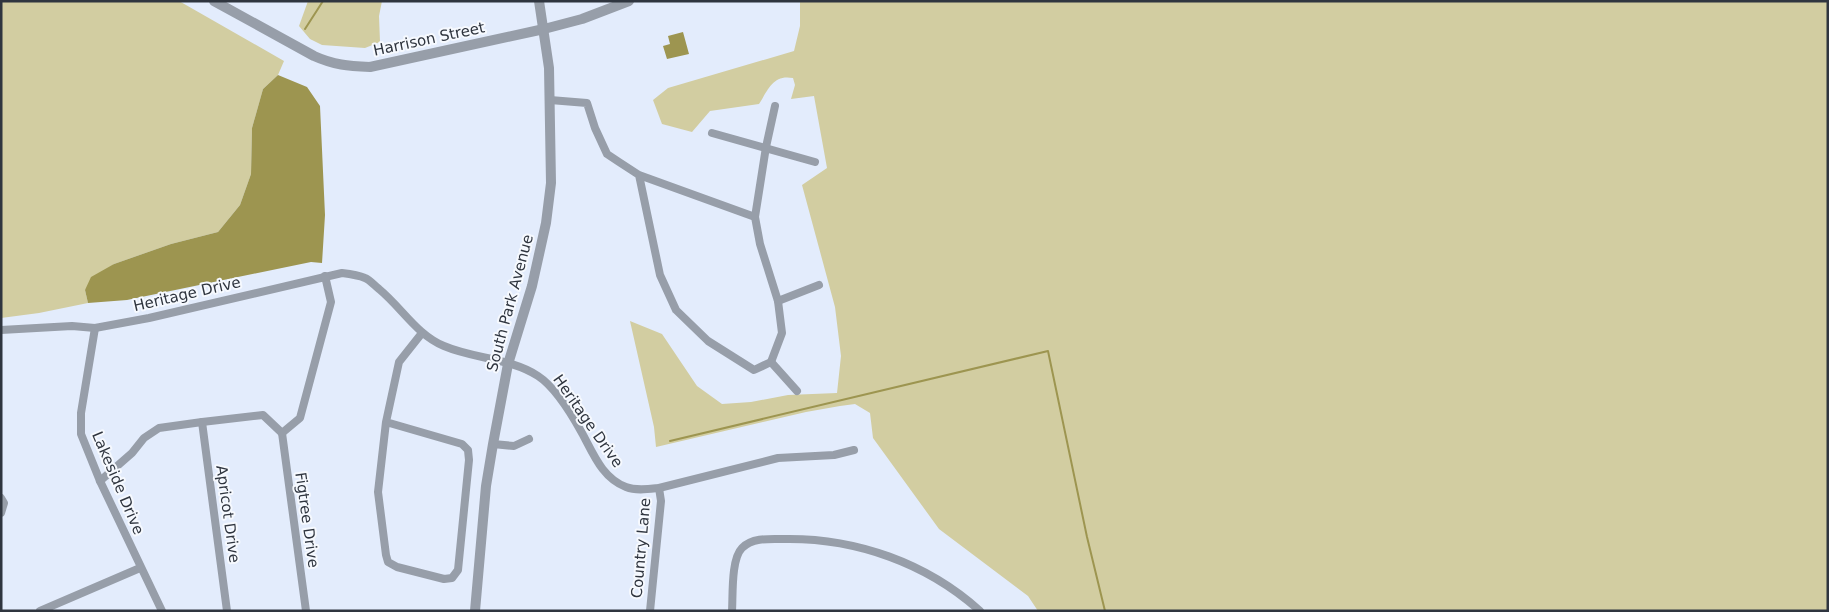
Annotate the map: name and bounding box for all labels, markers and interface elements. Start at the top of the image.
street label: Harrison Street [372,18,487,60]
street label: South Park Avenue [483,232,537,374]
street label: Heritage Drive [132,273,242,315]
street label: Heritage Drive [549,371,627,471]
street label: Lakeside Drive [88,429,148,537]
street label: Apricot Drive [212,464,244,564]
street label: Figtree Drive [291,471,323,569]
street label: Country Lane [628,497,654,599]

